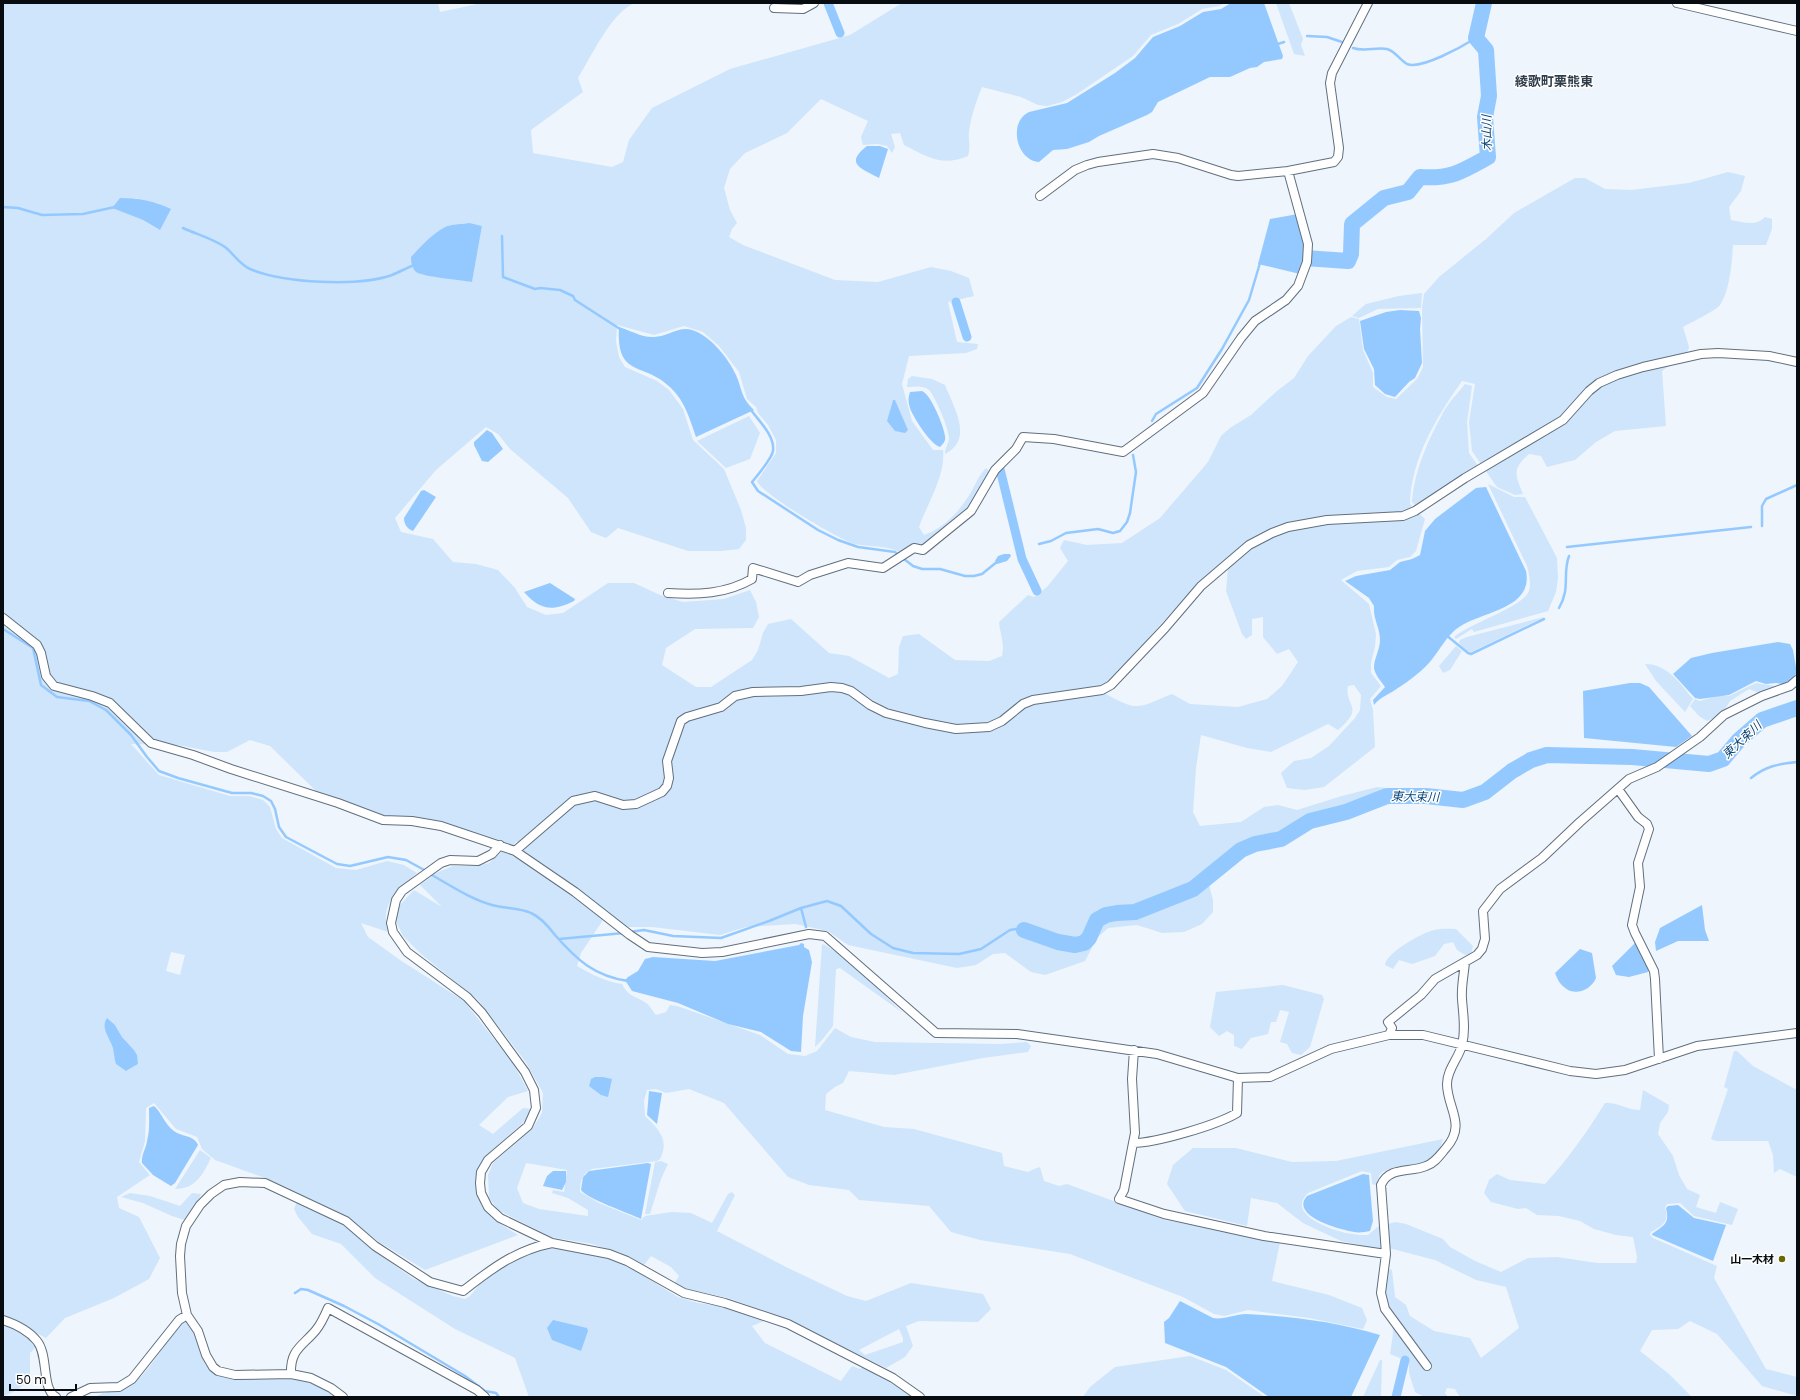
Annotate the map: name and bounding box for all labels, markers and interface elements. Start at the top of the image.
district label: 綾歌町栗熊東 [1515,72,1593,91]
water label: 木山川 [1478,113,1495,151]
water label: 東大束川 [1718,716,1766,762]
water label: 東大束川 [1391,788,1441,805]
place label: 山一木材 [1730,1251,1774,1267]
marker: 山一木材 [1777,1254,1787,1264]
scale bar [10,1366,76,1392]
text: 50 m [16,1371,47,1388]

